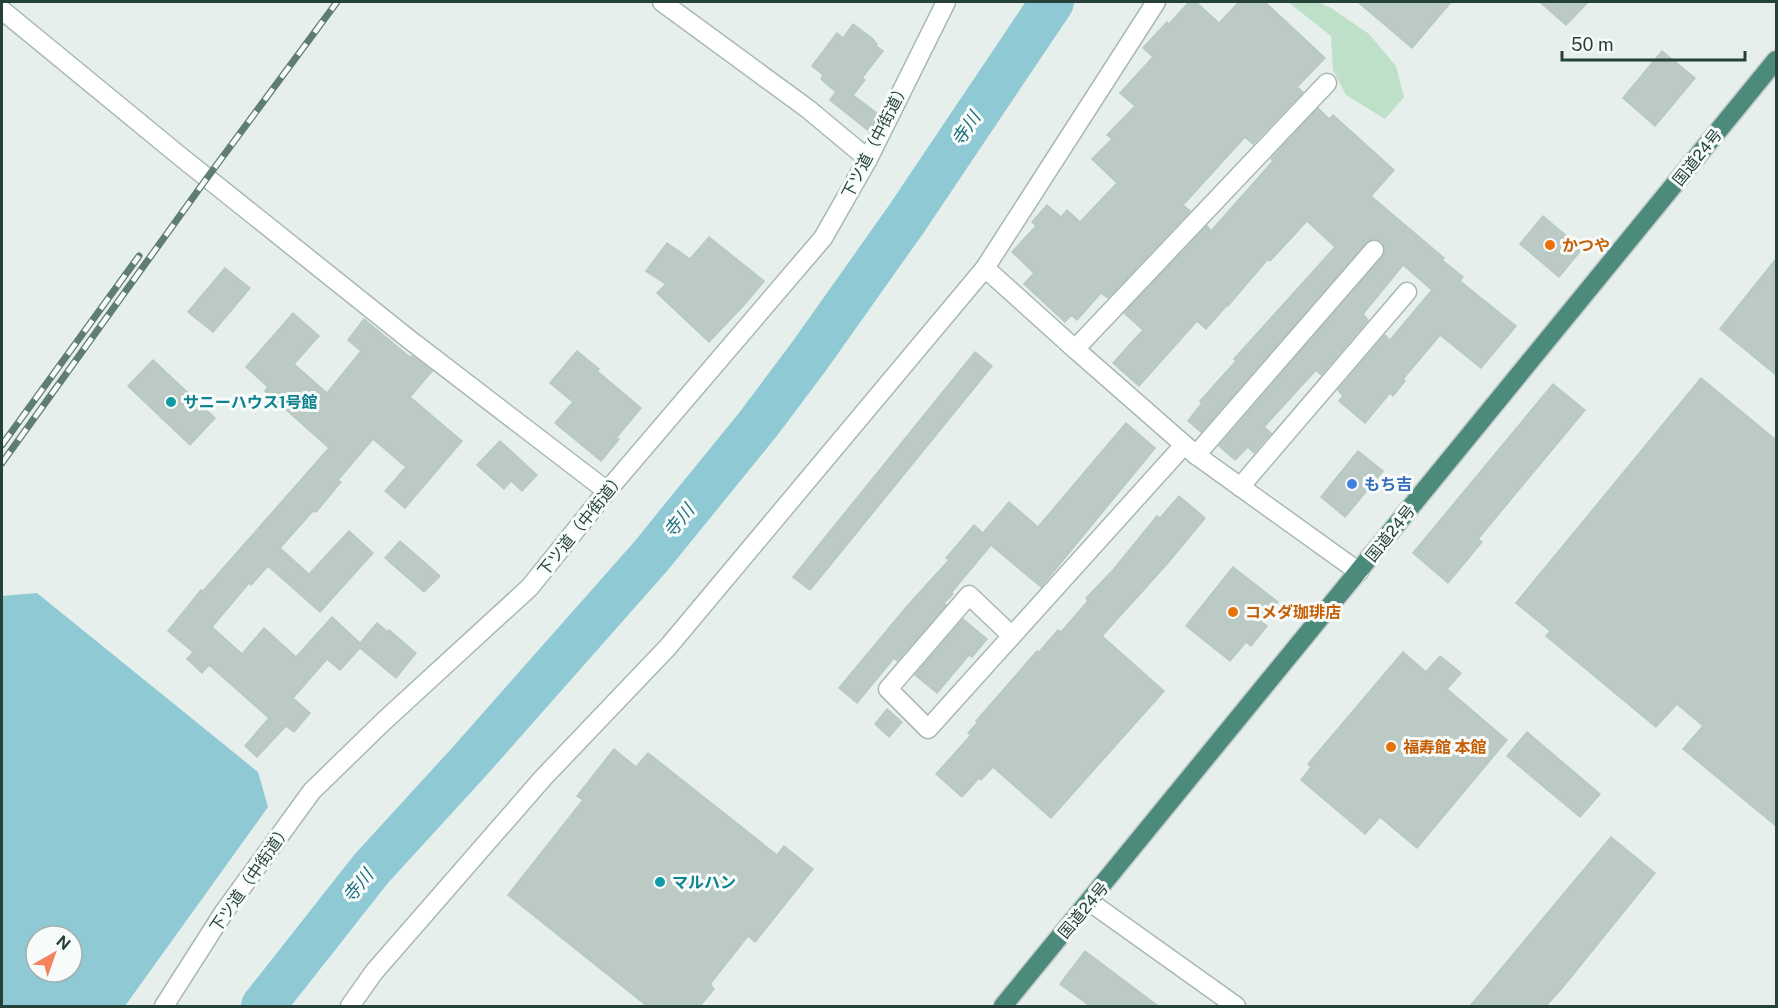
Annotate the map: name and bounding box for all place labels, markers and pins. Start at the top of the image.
place label: かつや [1562,236,1610,255]
marker: かつや [1543,238,1557,252]
place label: サニーハウス1号館 [183,393,318,412]
marker: サニーハウス1号館 [164,395,178,409]
place label: もち吉 [1364,475,1412,494]
marker: もち吉 [1345,477,1359,491]
place label: コメダ珈琲店 [1245,603,1341,622]
marker: コメダ珈琲店 [1226,605,1240,619]
place label: 福寿館 本館 [1403,738,1487,757]
marker: 福寿館 本館 [1384,740,1398,754]
place label: マルハン [672,873,736,892]
marker: マルハン [653,875,667,889]

